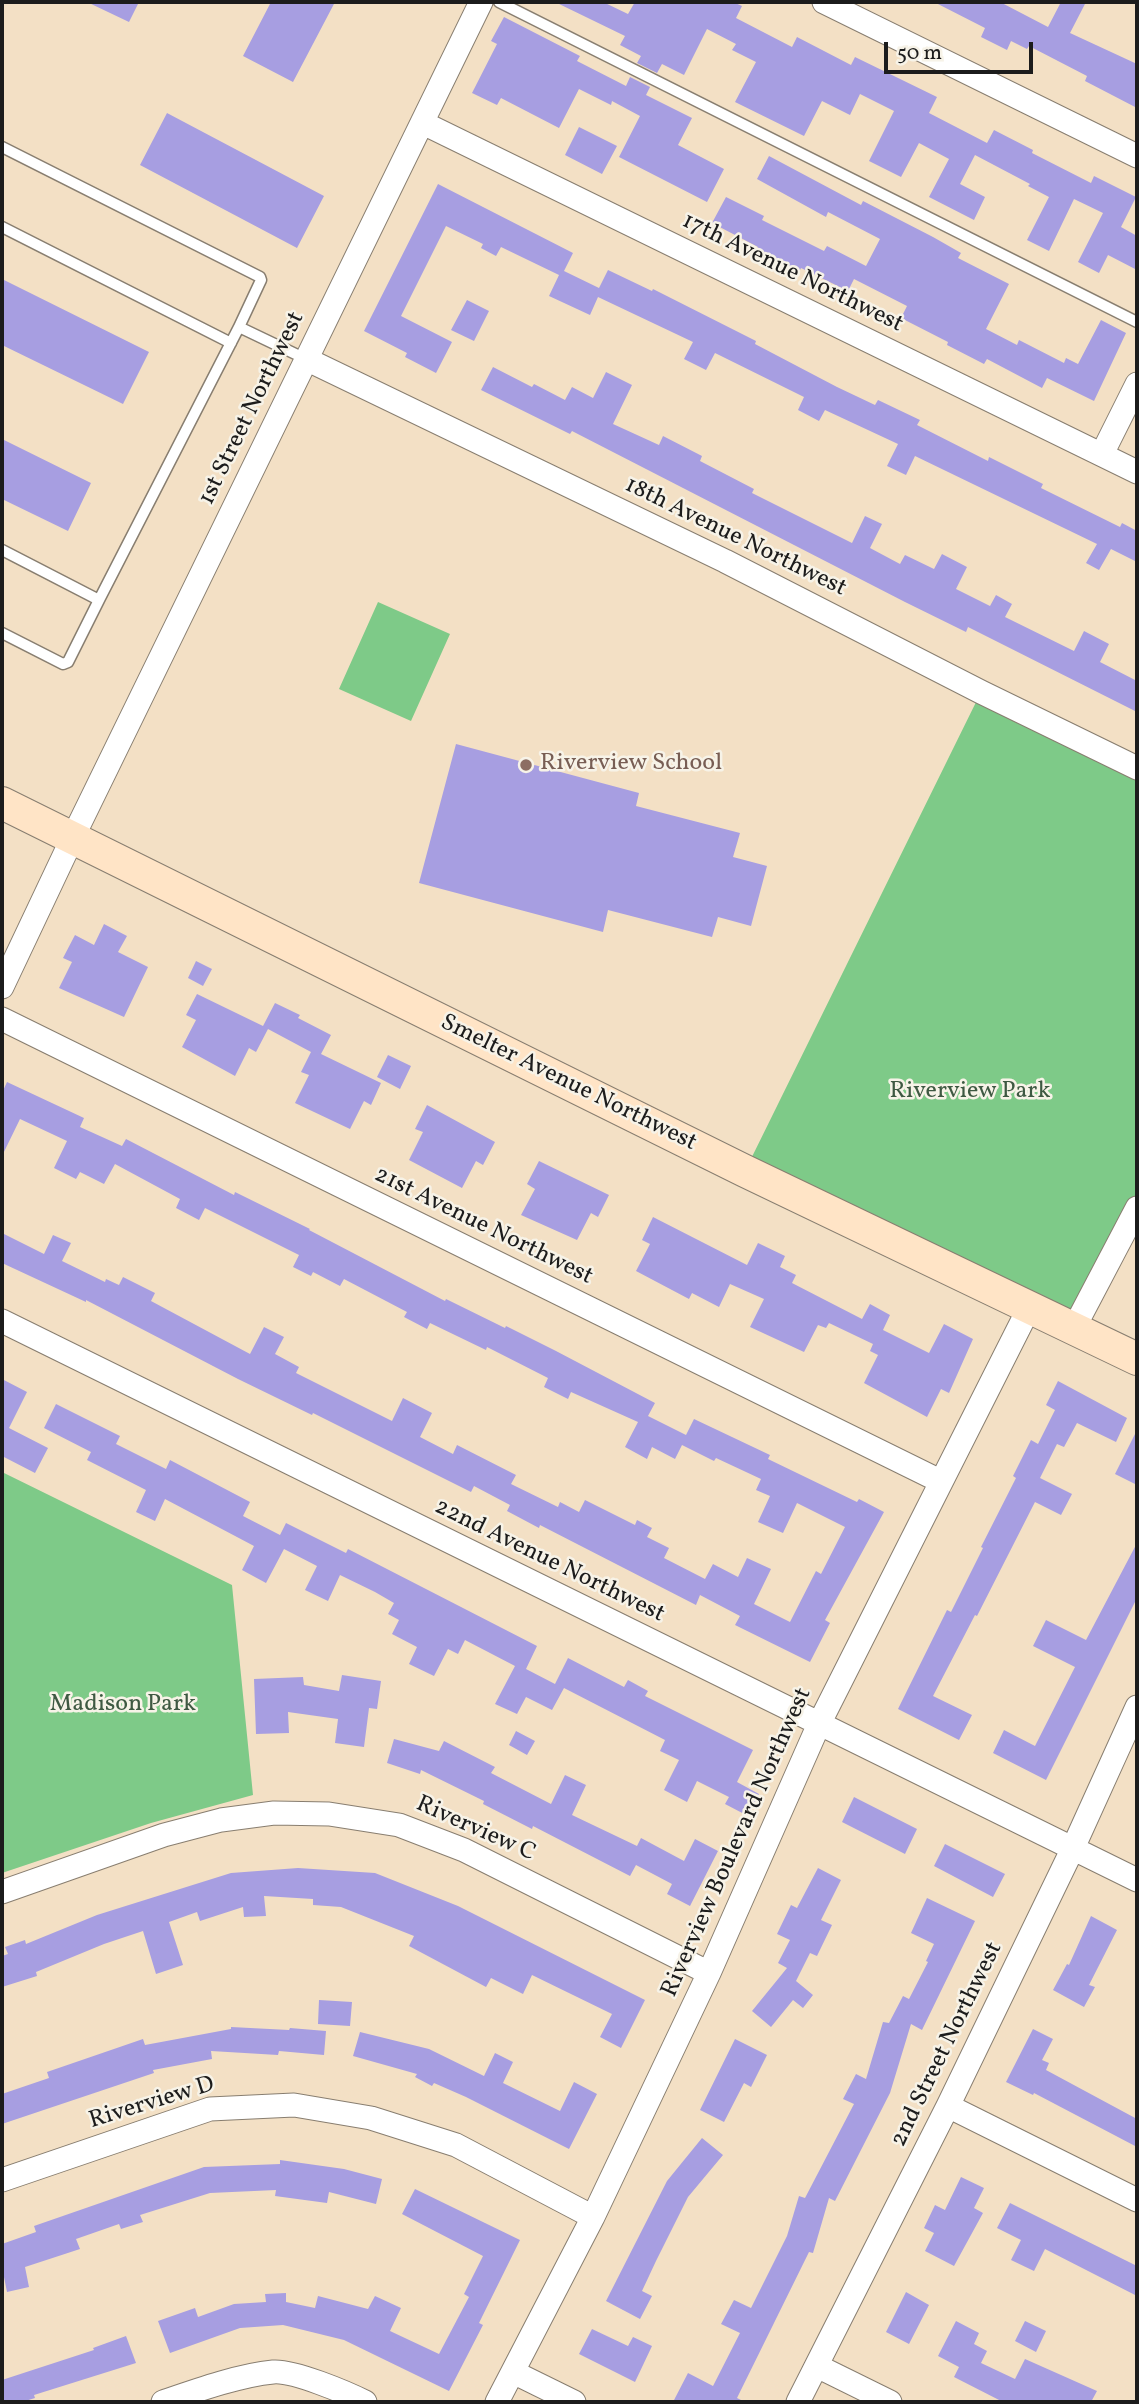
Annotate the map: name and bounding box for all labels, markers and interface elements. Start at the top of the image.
scale bar [887,28,1036,72]
text: 50 m [897,39,942,68]
street label: 17th Avenue Northwest [677,208,907,340]
street label: 1st Street Northwest [194,308,312,510]
street label: 18th Avenue Northwest [619,472,851,604]
place label: Riverview School [540,751,722,779]
marker: Riverview School [518,757,534,773]
street label: Smelter Avenue Northwest [435,1009,701,1159]
park label: Riverview Park [890,1079,1050,1107]
street label: 21st Avenue Northwest [369,1161,597,1293]
street label: 22nd Avenue Northwest [429,1494,669,1630]
street label: Riverview Boulevard Northwest [657,1684,819,2002]
park label: Madison Park [50,1692,196,1720]
street label: Riverview C [411,1791,539,1869]
street label: 2nd Street Northwest [886,1938,1010,2152]
street label: Riverview D [86,2071,218,2137]

